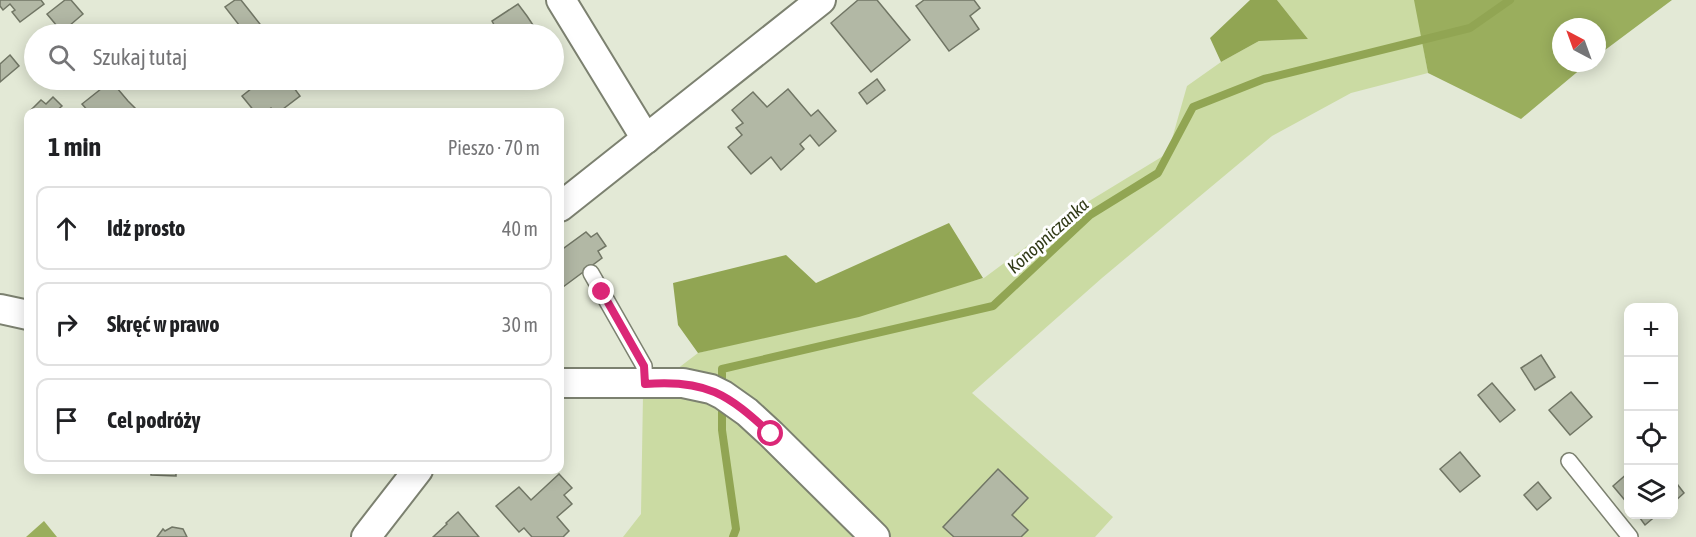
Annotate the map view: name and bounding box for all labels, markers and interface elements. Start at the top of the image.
north arrow [1552,18,1606,72]
search box [24,24,564,90]
icon: search [45,41,78,74]
text: Szukaj tutaj [93,44,187,70]
text: 1 min [48,132,101,162]
text: Pieszo · 70 m [448,136,540,159]
water label: Konopniczanka [1003,193,1093,277]
icon: ahead [50,212,83,245]
text: Idź prosto [107,215,185,241]
text: 40 m [502,217,538,240]
route end [588,278,614,304]
map controls [1624,303,1678,519]
button: + [1624,303,1678,357]
icon: right [50,308,83,341]
text: Skręć w prawo [107,311,220,337]
text: 30 m [502,313,538,336]
button: − [1624,357,1678,411]
icon: arrive [50,404,83,437]
text: Cel podróży [107,407,201,433]
button: locate [1624,411,1678,465]
route start [757,420,783,446]
button: layers [1624,465,1678,519]

